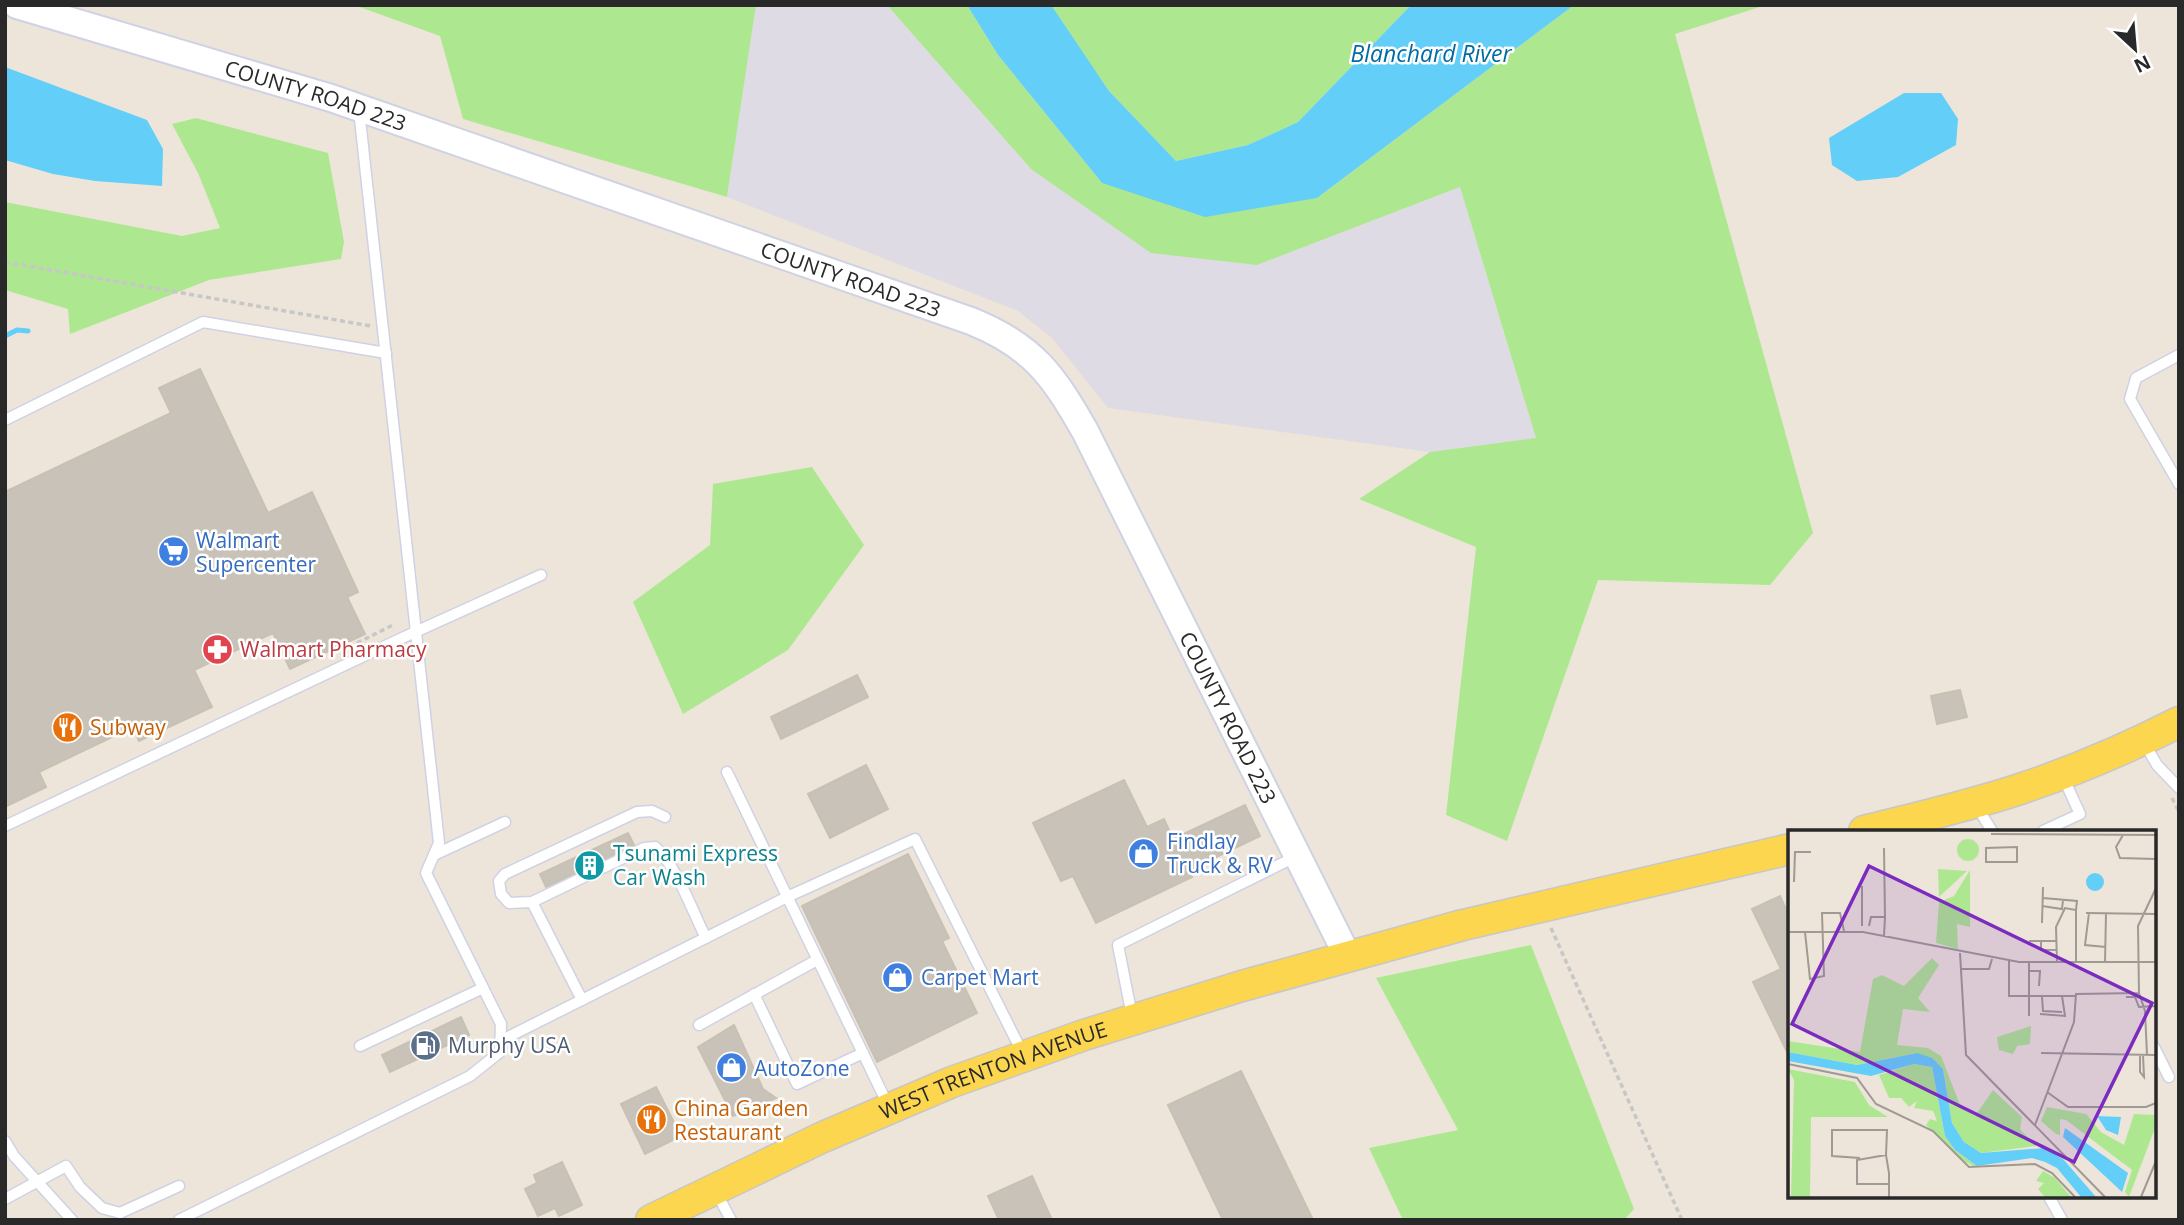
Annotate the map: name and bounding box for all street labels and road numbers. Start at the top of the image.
street label: COUNTY ROAD 223 [222,53,410,137]
street label: COUNTY ROAD 223 [757,235,945,323]
street label: COUNTY ROAD 223 [1173,627,1283,808]
street label: WEST TRENTON AVENUE [875,1015,1110,1125]

